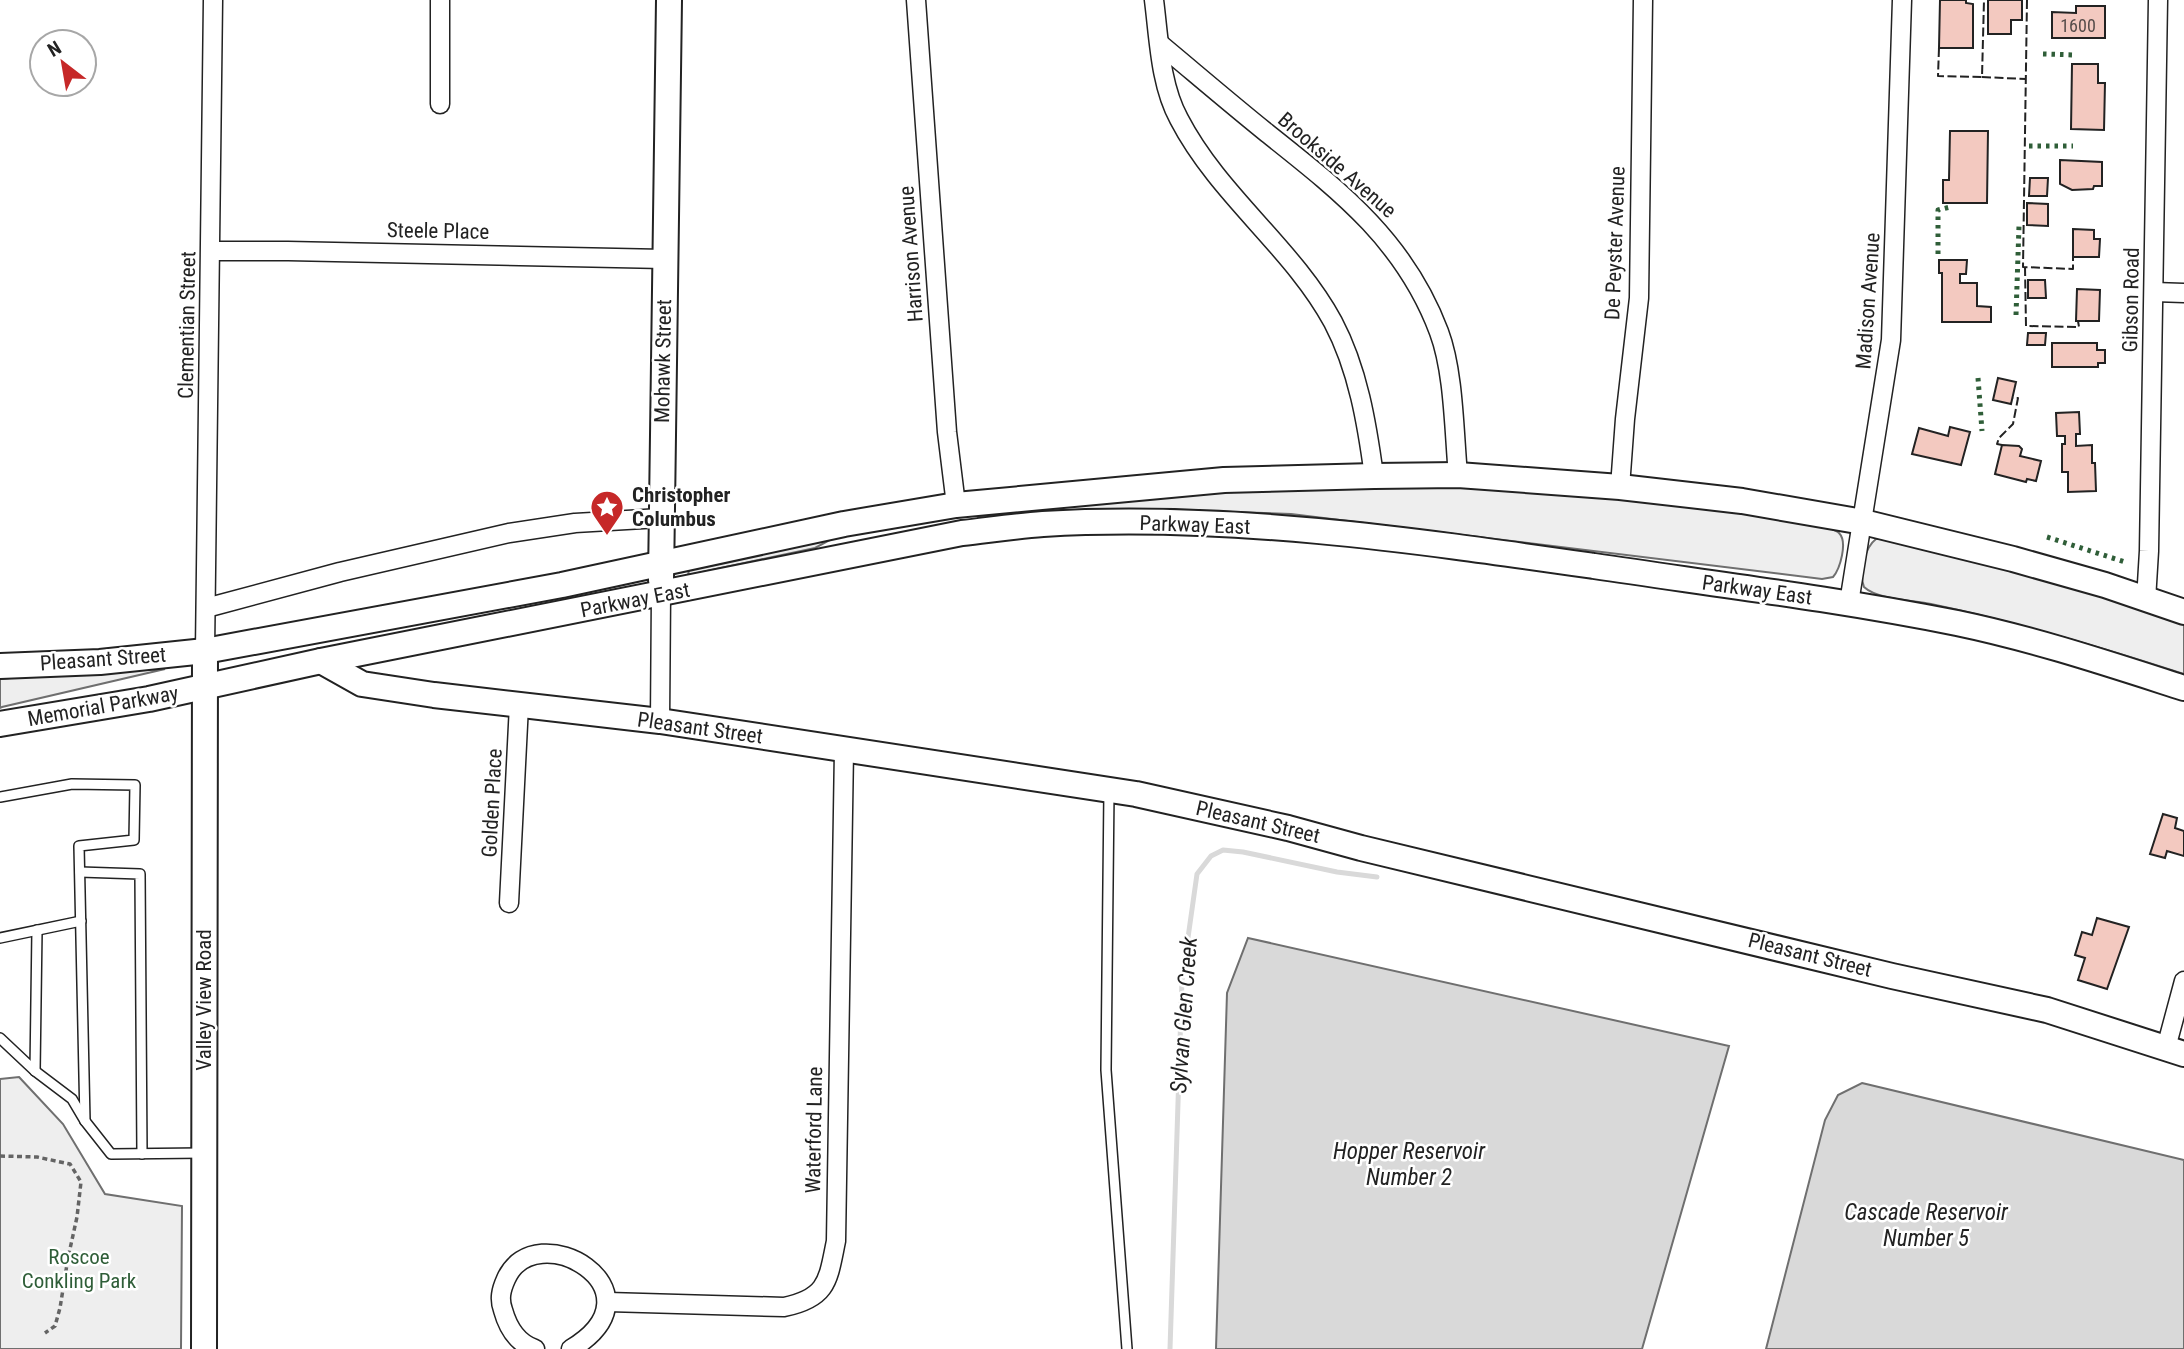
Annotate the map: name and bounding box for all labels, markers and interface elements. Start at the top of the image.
house number: 1600 [2060,15,2096,36]
north arrow [28,28,98,98]
text: N [44,36,65,62]
street label: Brookside Avenue [1273,107,1401,223]
street label: De Peyster Avenue [1600,166,1630,320]
street label: Harrison Avenue [894,185,928,323]
street label: Steele Place [387,218,490,244]
street label: Madison Avenue [1851,232,1885,370]
street label: Gibson Road [2118,247,2144,353]
street label: Clementian Street [174,251,200,399]
street label: Mohawk Street [650,299,676,423]
place label: Christopher Columbus [632,483,730,531]
place icon: Christopher Columbus [588,488,626,537]
street label: Parkway East [1139,511,1251,539]
street label: Parkway East [1700,570,1814,610]
street label: Parkway East [578,578,692,622]
street label: Pleasant Street [39,643,167,675]
street label: Memorial Parkway [26,681,181,731]
street label: Pleasant Street [636,707,764,749]
street label: Golden Place [477,748,507,858]
street label: Pleasant Street [1194,796,1322,848]
street label: Pleasant Street [1746,928,1874,982]
street label: Valley View Road [192,929,216,1071]
water label: Sylvan Glen Creek [1165,935,1203,1094]
street label: Waterford Lane [801,1066,827,1194]
water label: Hopper Reservoir Number 2 [1333,1138,1486,1191]
water label: Cascade Reservoir Number 5 [1844,1199,2009,1252]
park label: Roscoe Conkling Park [22,1245,137,1293]

